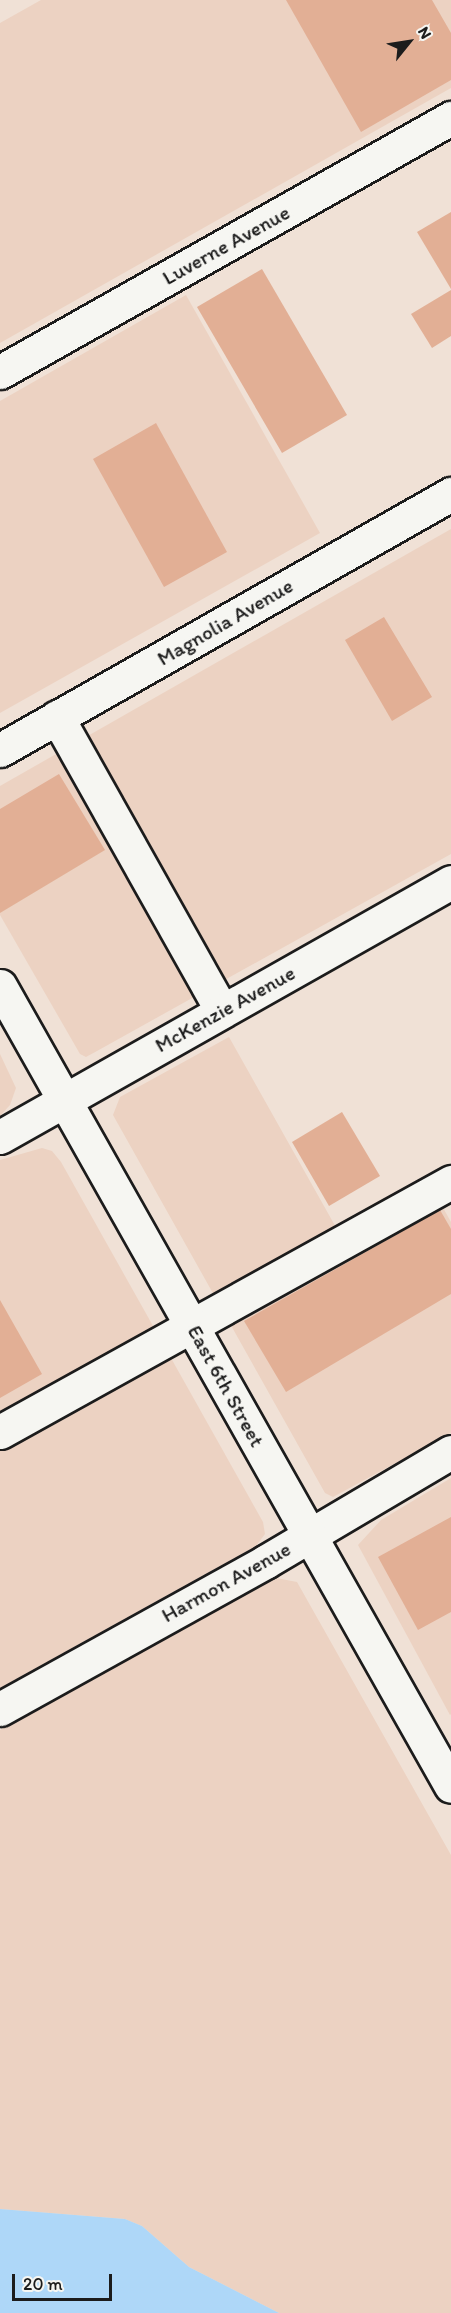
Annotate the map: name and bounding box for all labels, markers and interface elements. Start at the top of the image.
north arrow [379,12,439,72]
text: N [414,23,436,42]
street label: Luverne Avenue [158,200,294,290]
street label: Magnolia Avenue [153,573,297,671]
street label: McKenzie Avenue [151,960,299,1058]
street label: East 6th Street [182,1321,270,1451]
street label: Harmon Avenue [157,1536,295,1628]
scale bar [15,2262,116,2300]
text: 20 m [23,2273,63,2295]

